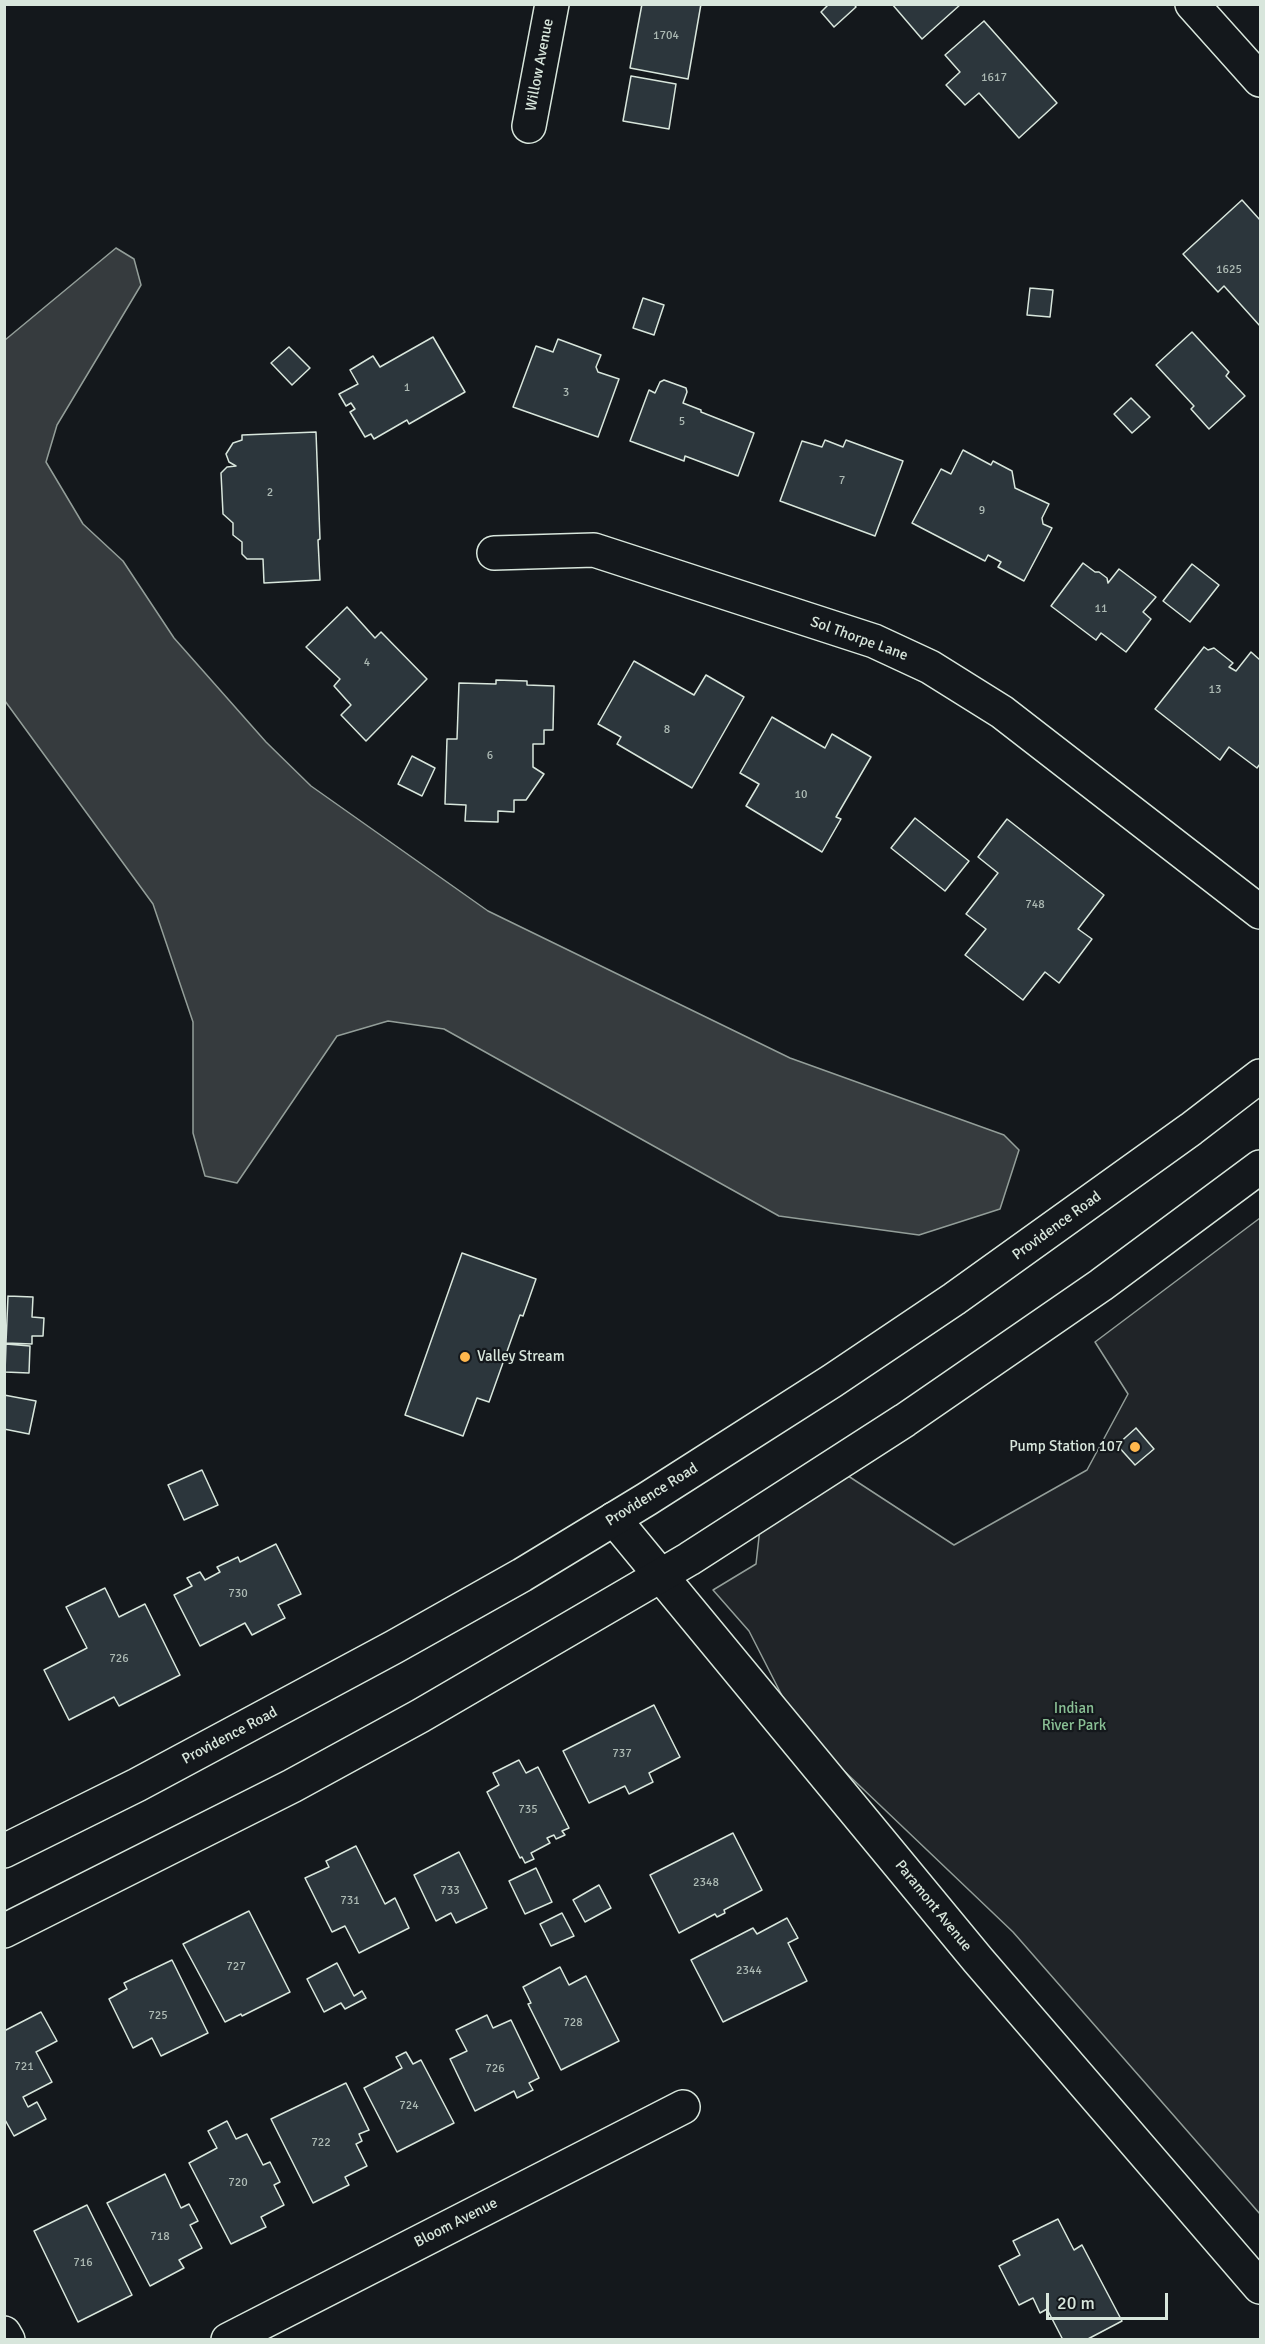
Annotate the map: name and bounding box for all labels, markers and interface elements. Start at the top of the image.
street label: Willow Avenue [522,17,558,113]
house number: 1704 [653,29,679,43]
house number: 1617 [981,71,1007,85]
house number: 1625 [1216,263,1242,277]
house number: 1 [404,381,410,395]
house number: 3 [563,386,569,400]
house number: 5 [679,415,685,429]
house number: 7 [839,474,845,488]
house number: 2 [267,486,273,500]
house number: 9 [979,504,985,518]
house number: 11 [1095,602,1107,616]
street label: Sol Thorpe Lane [808,613,910,665]
house number: 4 [364,656,370,670]
house number: 13 [1209,683,1221,697]
house number: 8 [664,723,670,737]
house number: 6 [487,749,493,763]
house number: 10 [795,788,807,802]
house number: 748 [1025,898,1045,912]
street label: Providence Road [1009,1188,1105,1264]
place label: Valley Stream [477,1348,565,1366]
marker: Valley Stream [458,1350,472,1364]
place label: Pump Station 107 [1009,1438,1123,1456]
marker: Pump Station 107 [1128,1440,1142,1454]
street label: Providence Road [603,1459,701,1531]
house number: 730 [228,1587,248,1601]
house number: 726 [109,1652,129,1666]
park label: Indian River Park [1042,1700,1106,1735]
street label: Providence Road [179,1703,281,1769]
house number: 737 [612,1747,632,1761]
house number: 735 [518,1803,538,1817]
street label: Paramont Avenue [891,1857,975,1955]
house number: 2348 [693,1876,719,1890]
house number: 733 [440,1884,460,1898]
house number: 731 [340,1894,360,1908]
house number: 727 [226,1960,246,1974]
house number: 2344 [736,1964,762,1978]
house number: 725 [148,2009,168,2023]
house number: 728 [563,2016,583,2030]
house number: 721 [14,2060,34,2074]
house number: 726 [485,2062,505,2076]
house number: 724 [399,2099,419,2113]
house number: 722 [311,2136,331,2150]
house number: 720 [228,2176,248,2190]
street label: Bloom Avenue [411,2194,501,2252]
house number: 718 [150,2230,170,2244]
house number: 716 [73,2256,93,2270]
scale bar [1049,2281,1170,2319]
text: 20 m [1057,2292,1095,2314]

